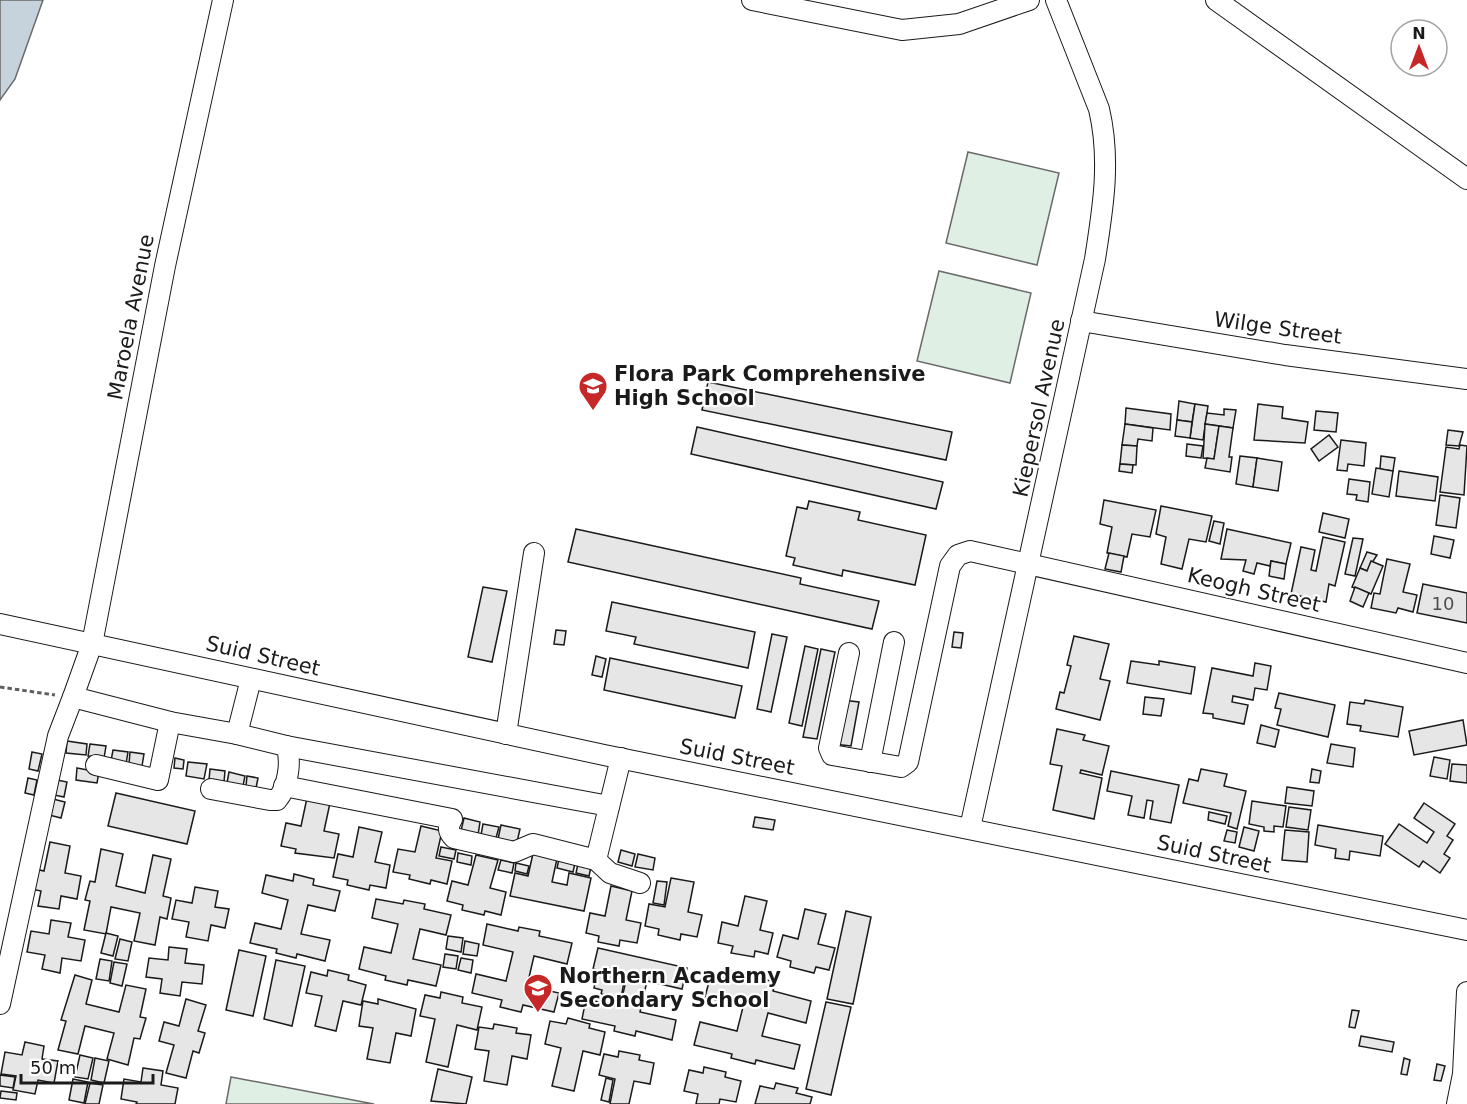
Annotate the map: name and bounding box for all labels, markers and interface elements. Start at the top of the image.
north arrow [1389,18,1449,78]
text: N [1412,24,1426,43]
street label: Maroela Avenue [103,232,159,402]
street label: Wilge Street [1213,307,1343,349]
street label: Kiepersol Avenue [1008,317,1070,499]
place label: Flora Park Comprehensive High School [614,362,926,410]
school or university icon: Flora Park Comprehensive High School [577,370,609,412]
street label: Keogh Street [1185,563,1323,617]
house number: 10 [1432,593,1454,614]
street label: Suid Street [204,631,322,681]
street label: Suid Street [678,734,796,780]
street label: Suid Street [1155,830,1273,878]
place label: Northern Academy Secondary School [559,964,781,1012]
school or university icon: Northern Academy Secondary School [522,972,554,1014]
scale bar [21,1047,153,1085]
text: 50 m [30,1057,76,1078]

